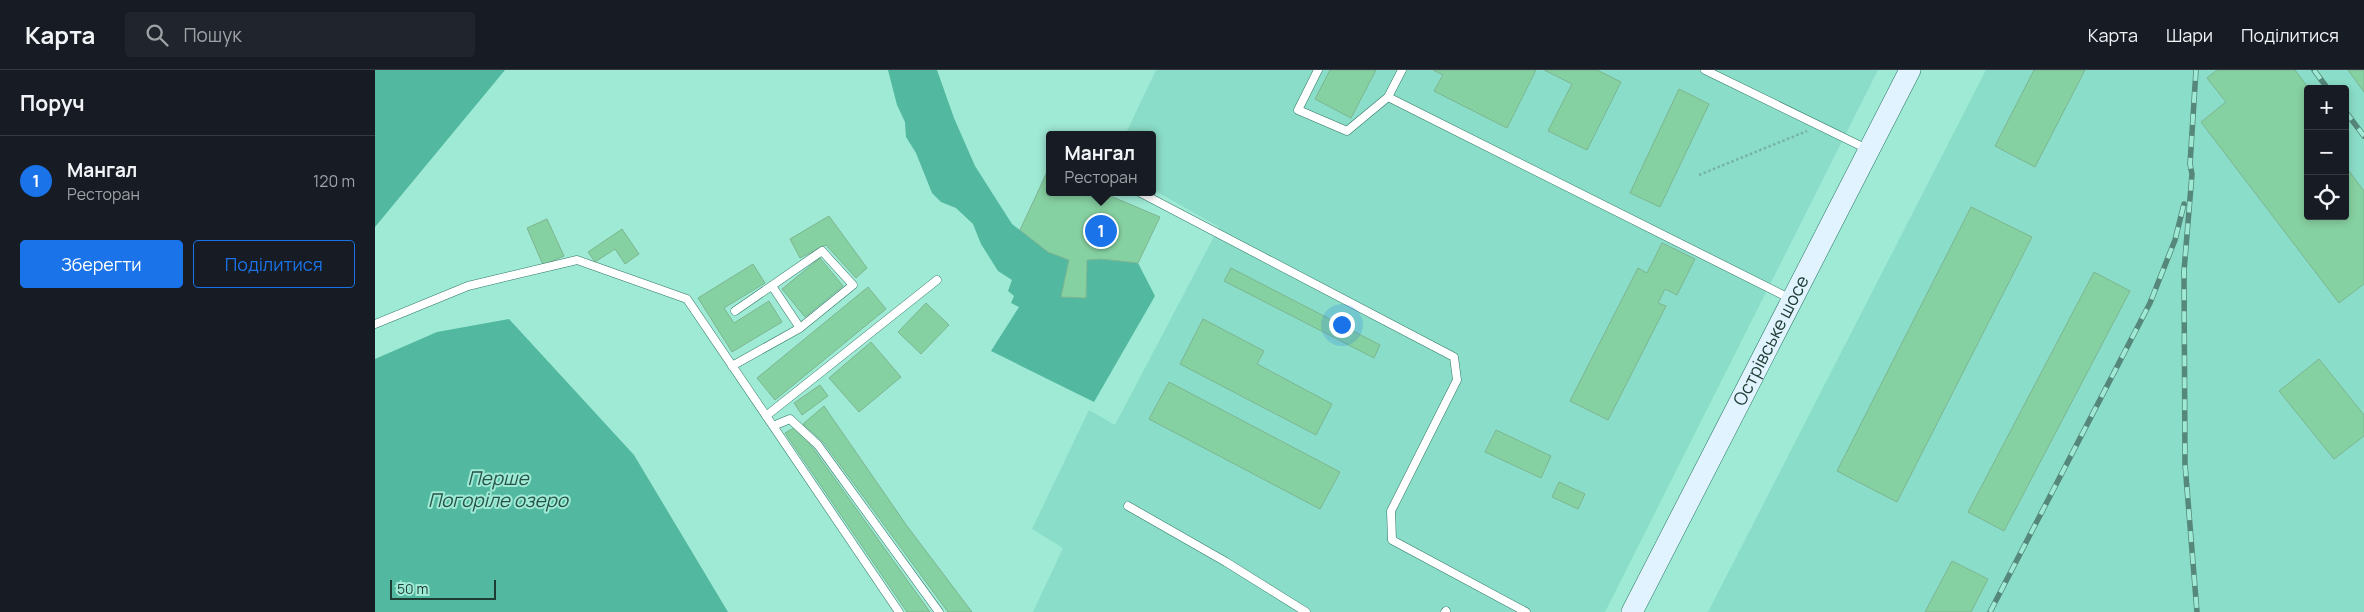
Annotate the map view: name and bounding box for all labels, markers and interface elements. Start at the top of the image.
search box [125,12,475,57]
text: Карта [25,18,95,51]
icon: search [143,21,171,49]
text: Пошук [183,22,242,48]
text: Карта [2088,23,2138,47]
text: Шари [2166,23,2213,47]
text: Поділитися [2241,23,2339,47]
map controls [2304,85,2349,220]
button: + [2304,85,2349,130]
text: Поруч [20,89,85,117]
button: − [2304,130,2349,175]
popup [1046,131,1156,196]
text: Мангал [1065,140,1135,166]
text: Мангал [67,157,137,183]
text: Ресторан [1065,166,1137,188]
text: 1 [32,170,40,192]
text: 120 m [313,170,355,192]
button: locate [2304,175,2349,220]
text: Ресторан [67,183,140,205]
pin: 1 [1085,212,1117,250]
button: Зберегти [20,240,183,288]
button: Поділитися [193,240,355,288]
street label: Острівське шосе [1727,271,1814,409]
your location [1329,312,1355,338]
water label: Перше Погоріле озеро [428,465,570,513]
scale bar [390,577,496,600]
text: 50 m [397,579,428,598]

